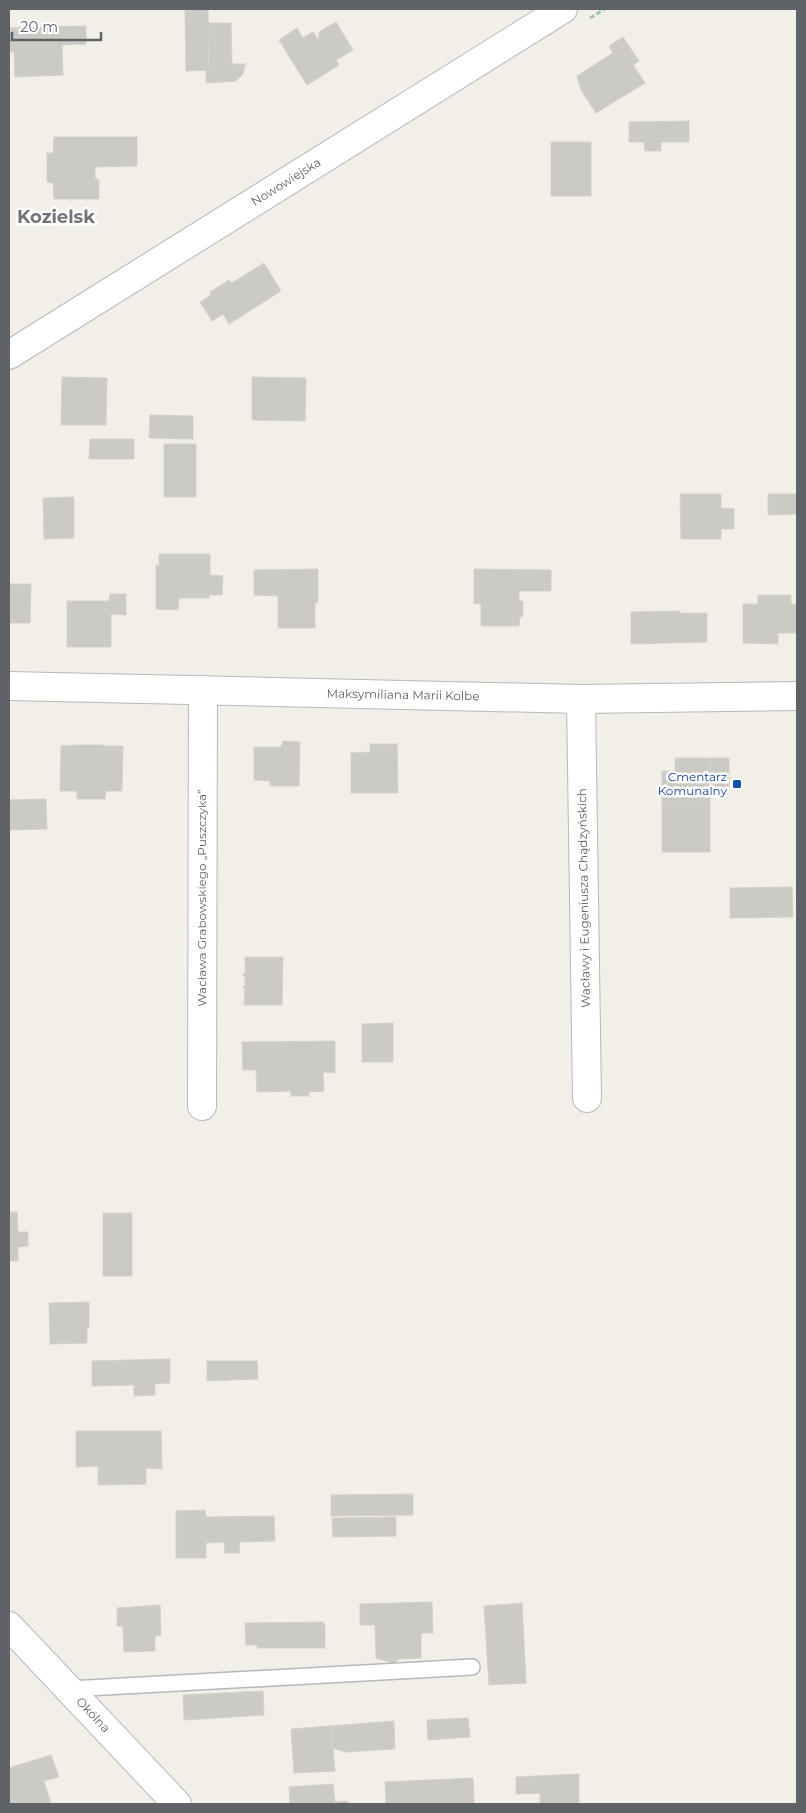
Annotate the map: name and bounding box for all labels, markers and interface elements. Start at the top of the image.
scale bar [12,10,101,42]
text: 20 m [20,17,58,36]
street label: Nowowiejska [248,154,323,209]
district label: Kozielsk [17,206,95,228]
street label: Maksymiliana Marii Kolbe [326,686,480,703]
place label: Cmentarz Komunalny [658,769,727,798]
marker: Cmentarz Komunalny [731,778,743,790]
street label: Wacławy i Eugeniusza Chądzyńskich [574,788,593,1008]
street label: Wacława Grabowskiego „Puszczyka” [194,789,209,1007]
street label: Okólna [73,1694,113,1735]

